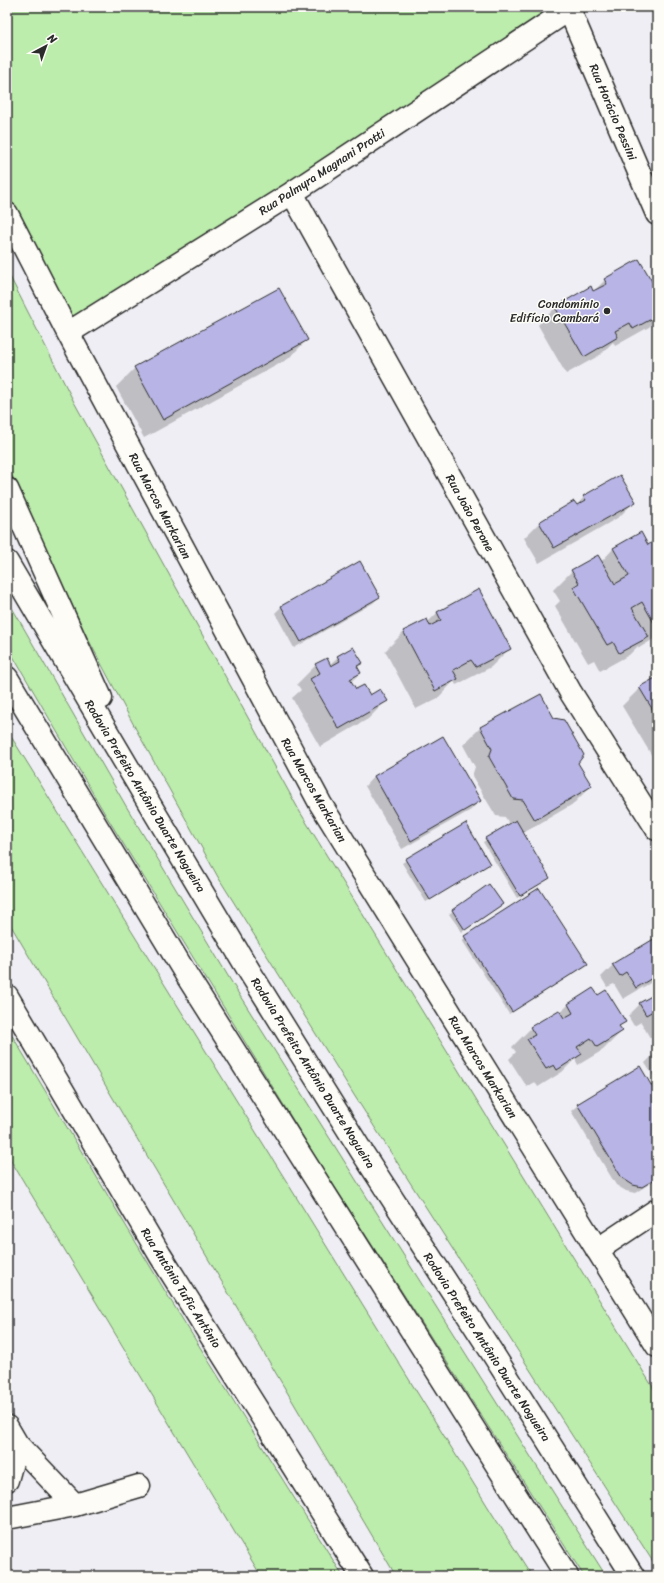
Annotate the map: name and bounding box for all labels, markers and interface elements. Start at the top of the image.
north arrow [26,26,66,66]
text: N [42,29,62,49]
street label: Rua Horácio Pessini [583,60,644,165]
street label: Rua Palmyra Magnani Protti [254,122,390,221]
place label: Condomínio Edifício Cambará [510,293,599,329]
marker: Condomínio Edifício Cambará [602,306,612,316]
street label: Rua Marcos Markarian [123,449,198,564]
street label: Rua João Perone [439,470,501,556]
street label: Rodovia Prefeito Antônio Duarte Nogueira [78,695,212,897]
street label: Rua Marcos Markarian [275,733,353,847]
street label: Rodovia Prefeito Antônio Duarte Nogueira [245,973,381,1173]
street label: Rua Marcos Markarian [442,1011,524,1123]
street label: Rua Antônio Tufic Antônio [135,1223,227,1353]
street label: Rodovia Prefeito Antônio Duarte Nogueira [417,1248,557,1446]

